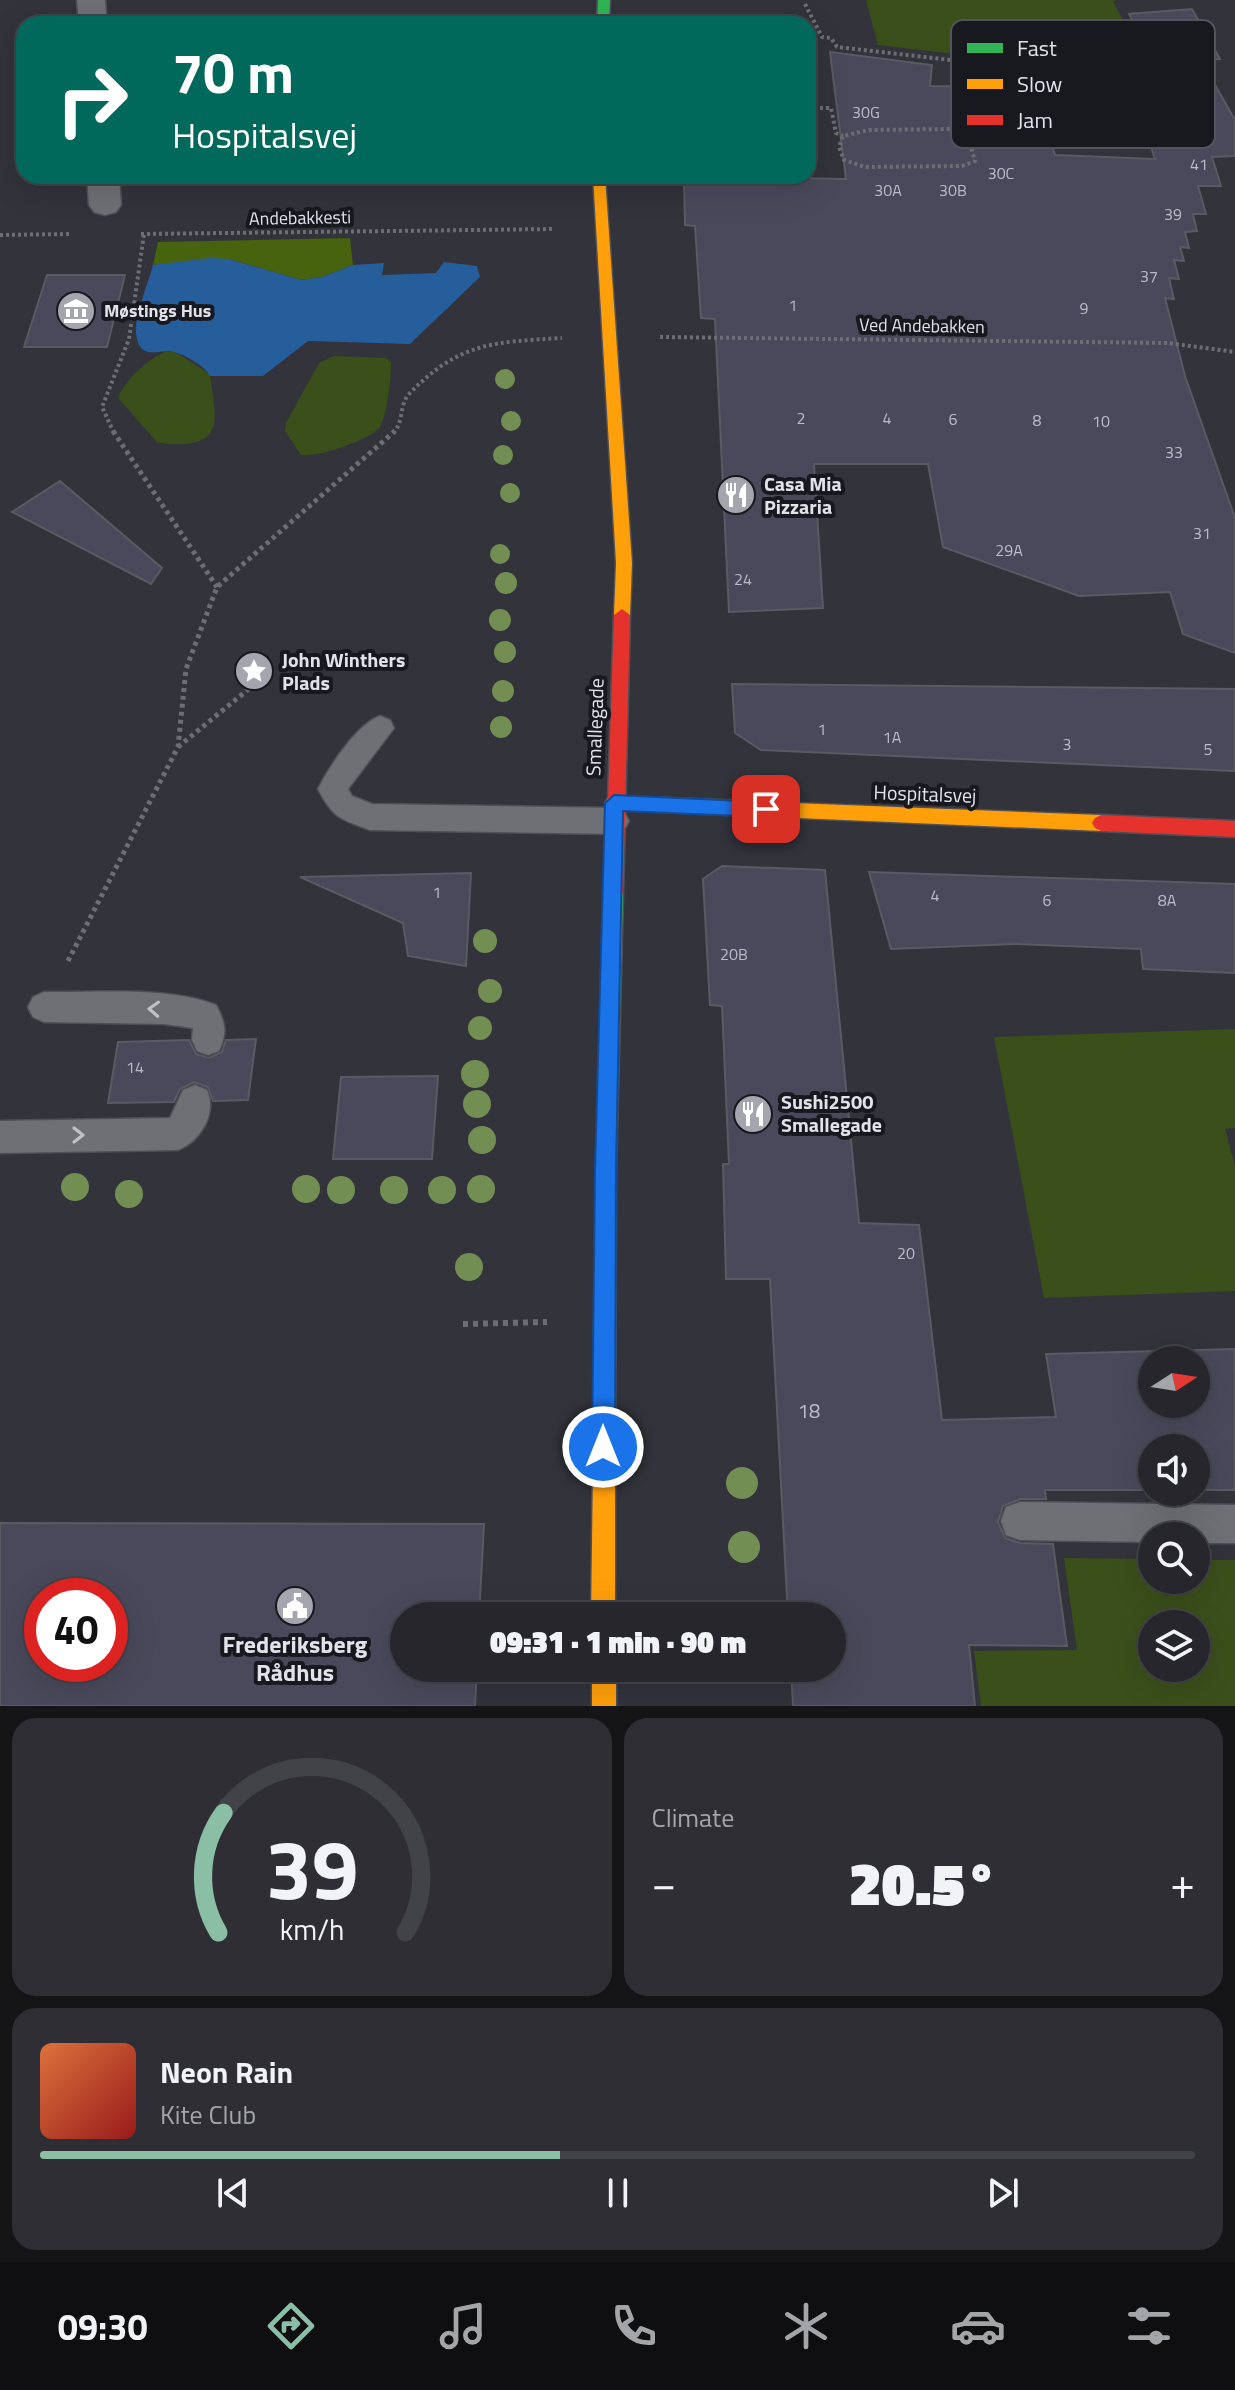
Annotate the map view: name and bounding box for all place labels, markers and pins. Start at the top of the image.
museum icon: Møstings Hus [55,290,97,332]
place label: Møstings Hus [104,297,211,324]
place label: Casa Mia Pizzaria [764,468,842,522]
restaurant icon: Casa Mia Pizzaria [715,474,757,516]
place label: John Winthers Plads [282,644,405,698]
place icon: John Winthers Plads [233,650,275,692]
pin [732,775,800,843]
place label: Sushi2500 Smallegade [781,1086,882,1140]
restaurant icon: Sushi2500 Smallegade [732,1093,774,1135]
public building icon: Frederiksberg Rådhus [274,1585,316,1627]
place label: Frederiksberg Rådhus [223,1626,368,1690]

